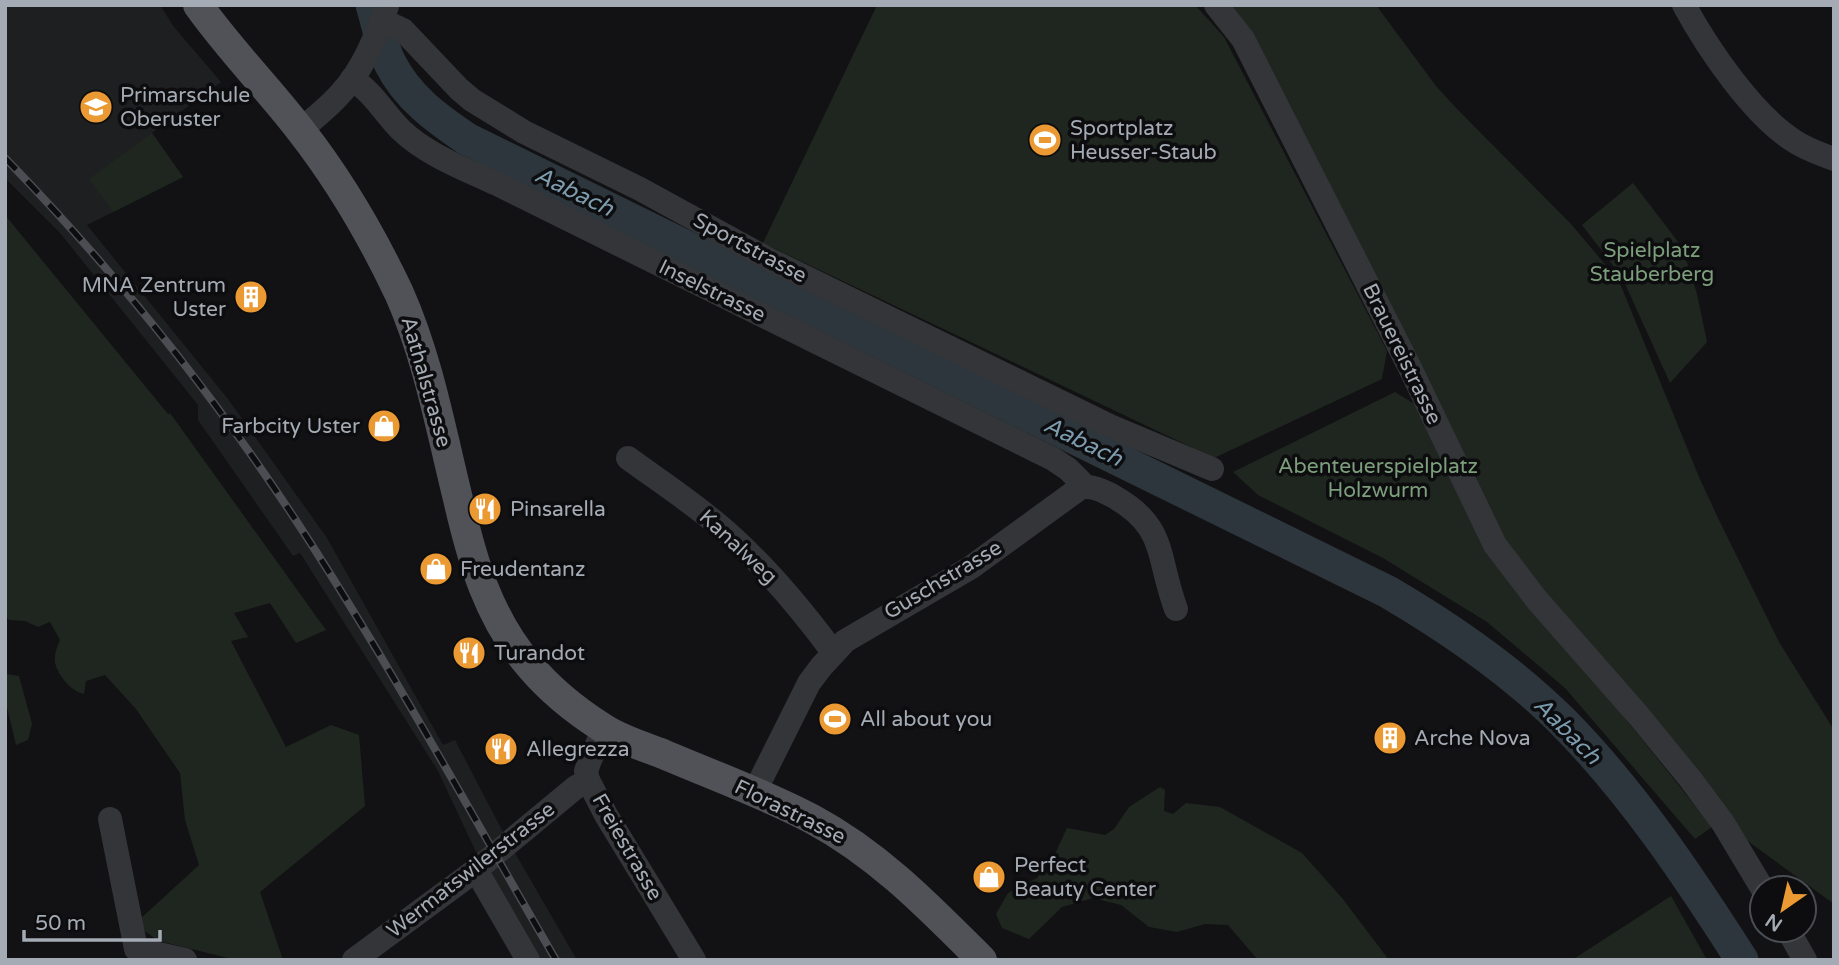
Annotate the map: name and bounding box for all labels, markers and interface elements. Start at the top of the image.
place label: Primarschule Oberuster [120,83,250,132]
school or university icon: Primarschule Oberuster [77,88,115,126]
place label: Sportplatz Heusser-Staub [1070,116,1217,165]
sports icon: Sportplatz Heusser-Staub [1026,121,1064,159]
water label: Aabach [530,161,619,223]
street label: Sportstrasse [689,208,811,288]
park label: Spielplatz Stauberberg [1590,238,1714,287]
street label: Inselstrasse [655,254,770,328]
place label: MNA Zentrum Uster [82,273,226,322]
building icon: MNA Zentrum Uster [232,278,270,316]
street label: Brauereistrasse [1357,279,1447,429]
street label: Aathalstrasse [395,314,457,450]
shop icon: Farbcity Uster [365,407,403,445]
water label: Aabach [1039,411,1128,473]
place label: Farbcity Uster [221,414,360,439]
park label: Abenteuerspielplatz Holzwurm [1278,454,1478,503]
restaurant icon: Pinsarella [466,490,504,528]
place label: Pinsarella [510,497,606,522]
street label: Kanalweg [694,505,782,589]
street label: Guschstrasse [880,535,1006,625]
shop icon: Freudentanz [417,550,455,588]
place label: Freudentanz [460,557,585,582]
restaurant icon: Turandot [450,634,488,672]
place label: Turandot [494,641,585,666]
water label: Aabach [1527,691,1607,771]
sports icon: All about you [816,700,854,738]
place label: All about you [860,707,992,732]
building icon: Arche Nova [1371,719,1409,757]
place label: Arche Nova [1414,726,1531,751]
restaurant icon: Allegrezza [482,730,520,768]
place label: Allegrezza [526,737,629,762]
street label: Florastrasse [730,774,850,850]
street label: Freiestrasse [586,789,668,905]
street label: Wermatswilerstrasse [382,797,560,943]
place label: Perfect Beauty Center [1014,853,1156,902]
shop icon: Perfect Beauty Center [970,858,1008,896]
north arrow [1748,874,1818,944]
scale bar [24,898,161,942]
text: N [1762,909,1787,936]
text: 50 m [35,911,86,936]

